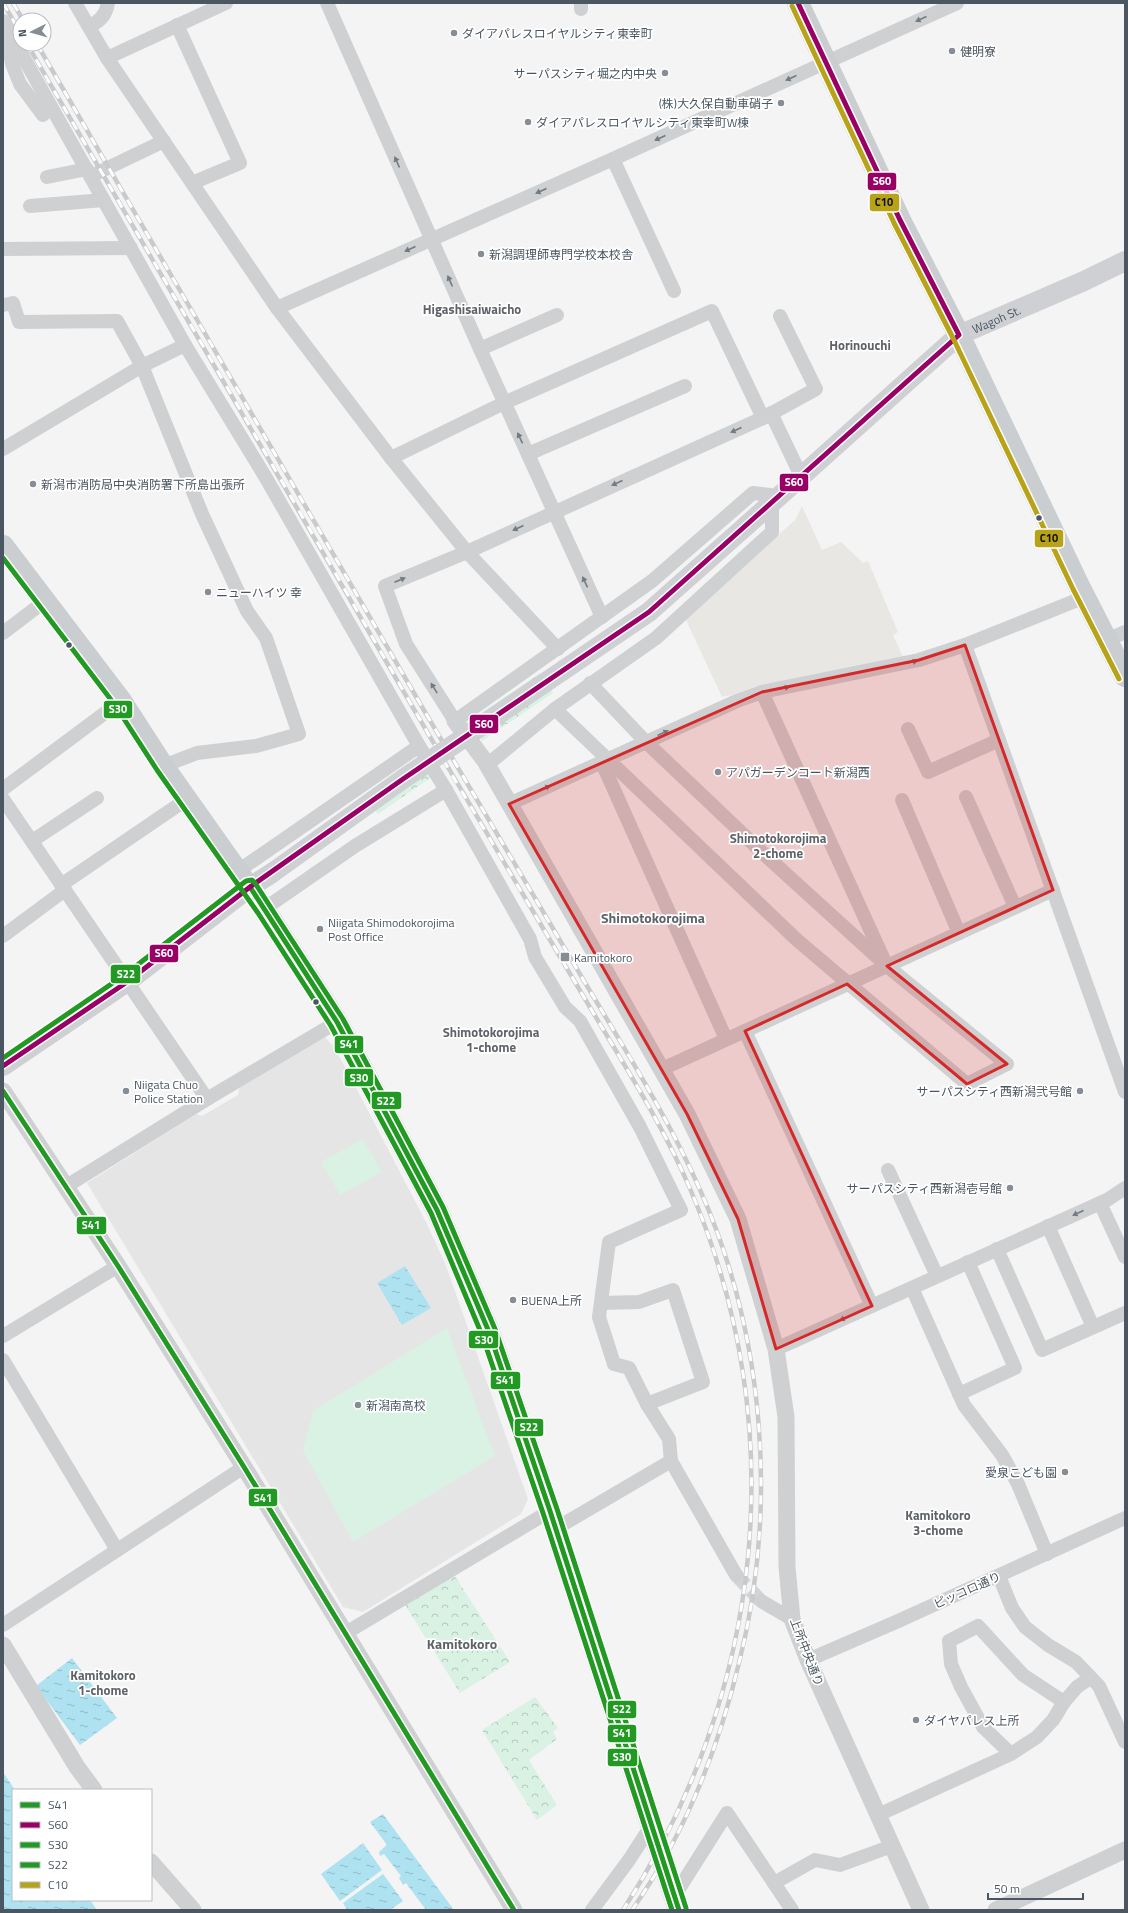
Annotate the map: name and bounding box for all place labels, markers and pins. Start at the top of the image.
place label: ダイアパレスロイヤルシティ東幸町 [462,24,653,43]
marker: ダイアパレスロイヤルシティ東幸町 [449,28,459,38]
place label: 健明寮 [960,42,996,61]
marker: 健明寮 [947,46,957,56]
place label: サーパスシティ堀之内中央 [514,64,657,83]
marker: サーパスシティ堀之内中央 [660,68,670,78]
place label: (株)大久保自動車硝子 [659,94,773,113]
marker: (株)大久保自動車硝子 [776,98,786,108]
place label: ダイアパレスロイヤルシティ東幸町W棟 [536,113,749,132]
marker: ダイアパレスロイヤルシティ東幸町W棟 [523,117,533,127]
place label: 新潟調理師専門学校本校舎 [489,245,633,264]
marker: 新潟調理師専門学校本校舎 [476,249,486,259]
place label: 新潟市消防局中央消防署下所島出張所 [41,475,245,494]
marker: 新潟市消防局中央消防署下所島出張所 [28,479,38,489]
unlabelled marker [1034,513,1044,523]
place label: ニューハイツ 幸 [216,583,302,602]
marker: ニューハイツ 幸 [203,587,213,597]
unlabelled marker [64,640,74,650]
place label: アパガーデンコート新潟西 [726,763,870,782]
marker: アパガーデンコート新潟西 [713,767,723,777]
place label: Niigata Shimodokorojima Post Office [328,913,455,946]
marker: Niigata Shimodokorojima Post Office [315,924,325,934]
place label: Kamitokoro [574,948,632,967]
marker: Kamitokoro [559,951,571,963]
unlabelled marker [311,997,321,1007]
place label: Niigata Chuo Police Station [134,1075,203,1108]
place label: サーパスシティ西新潟弐号館 [917,1082,1072,1101]
marker: Niigata Chuo Police Station [121,1086,131,1096]
marker: サーパスシティ西新潟弐号館 [1075,1086,1085,1096]
place label: サーパスシティ西新潟壱号館 [847,1179,1002,1198]
marker: サーパスシティ西新潟壱号館 [1005,1183,1015,1193]
place label: BUENA上所 [521,1291,582,1310]
marker: BUENA上所 [508,1295,518,1305]
place label: 新潟南高校 [366,1396,426,1415]
marker: 新潟南高校 [353,1400,363,1410]
place label: 愛泉こども園 [985,1463,1057,1482]
marker: 愛泉こども園 [1060,1467,1070,1477]
place label: ダイヤパレス上所 [924,1711,1019,1730]
marker: ダイヤパレス上所 [911,1715,921,1725]

